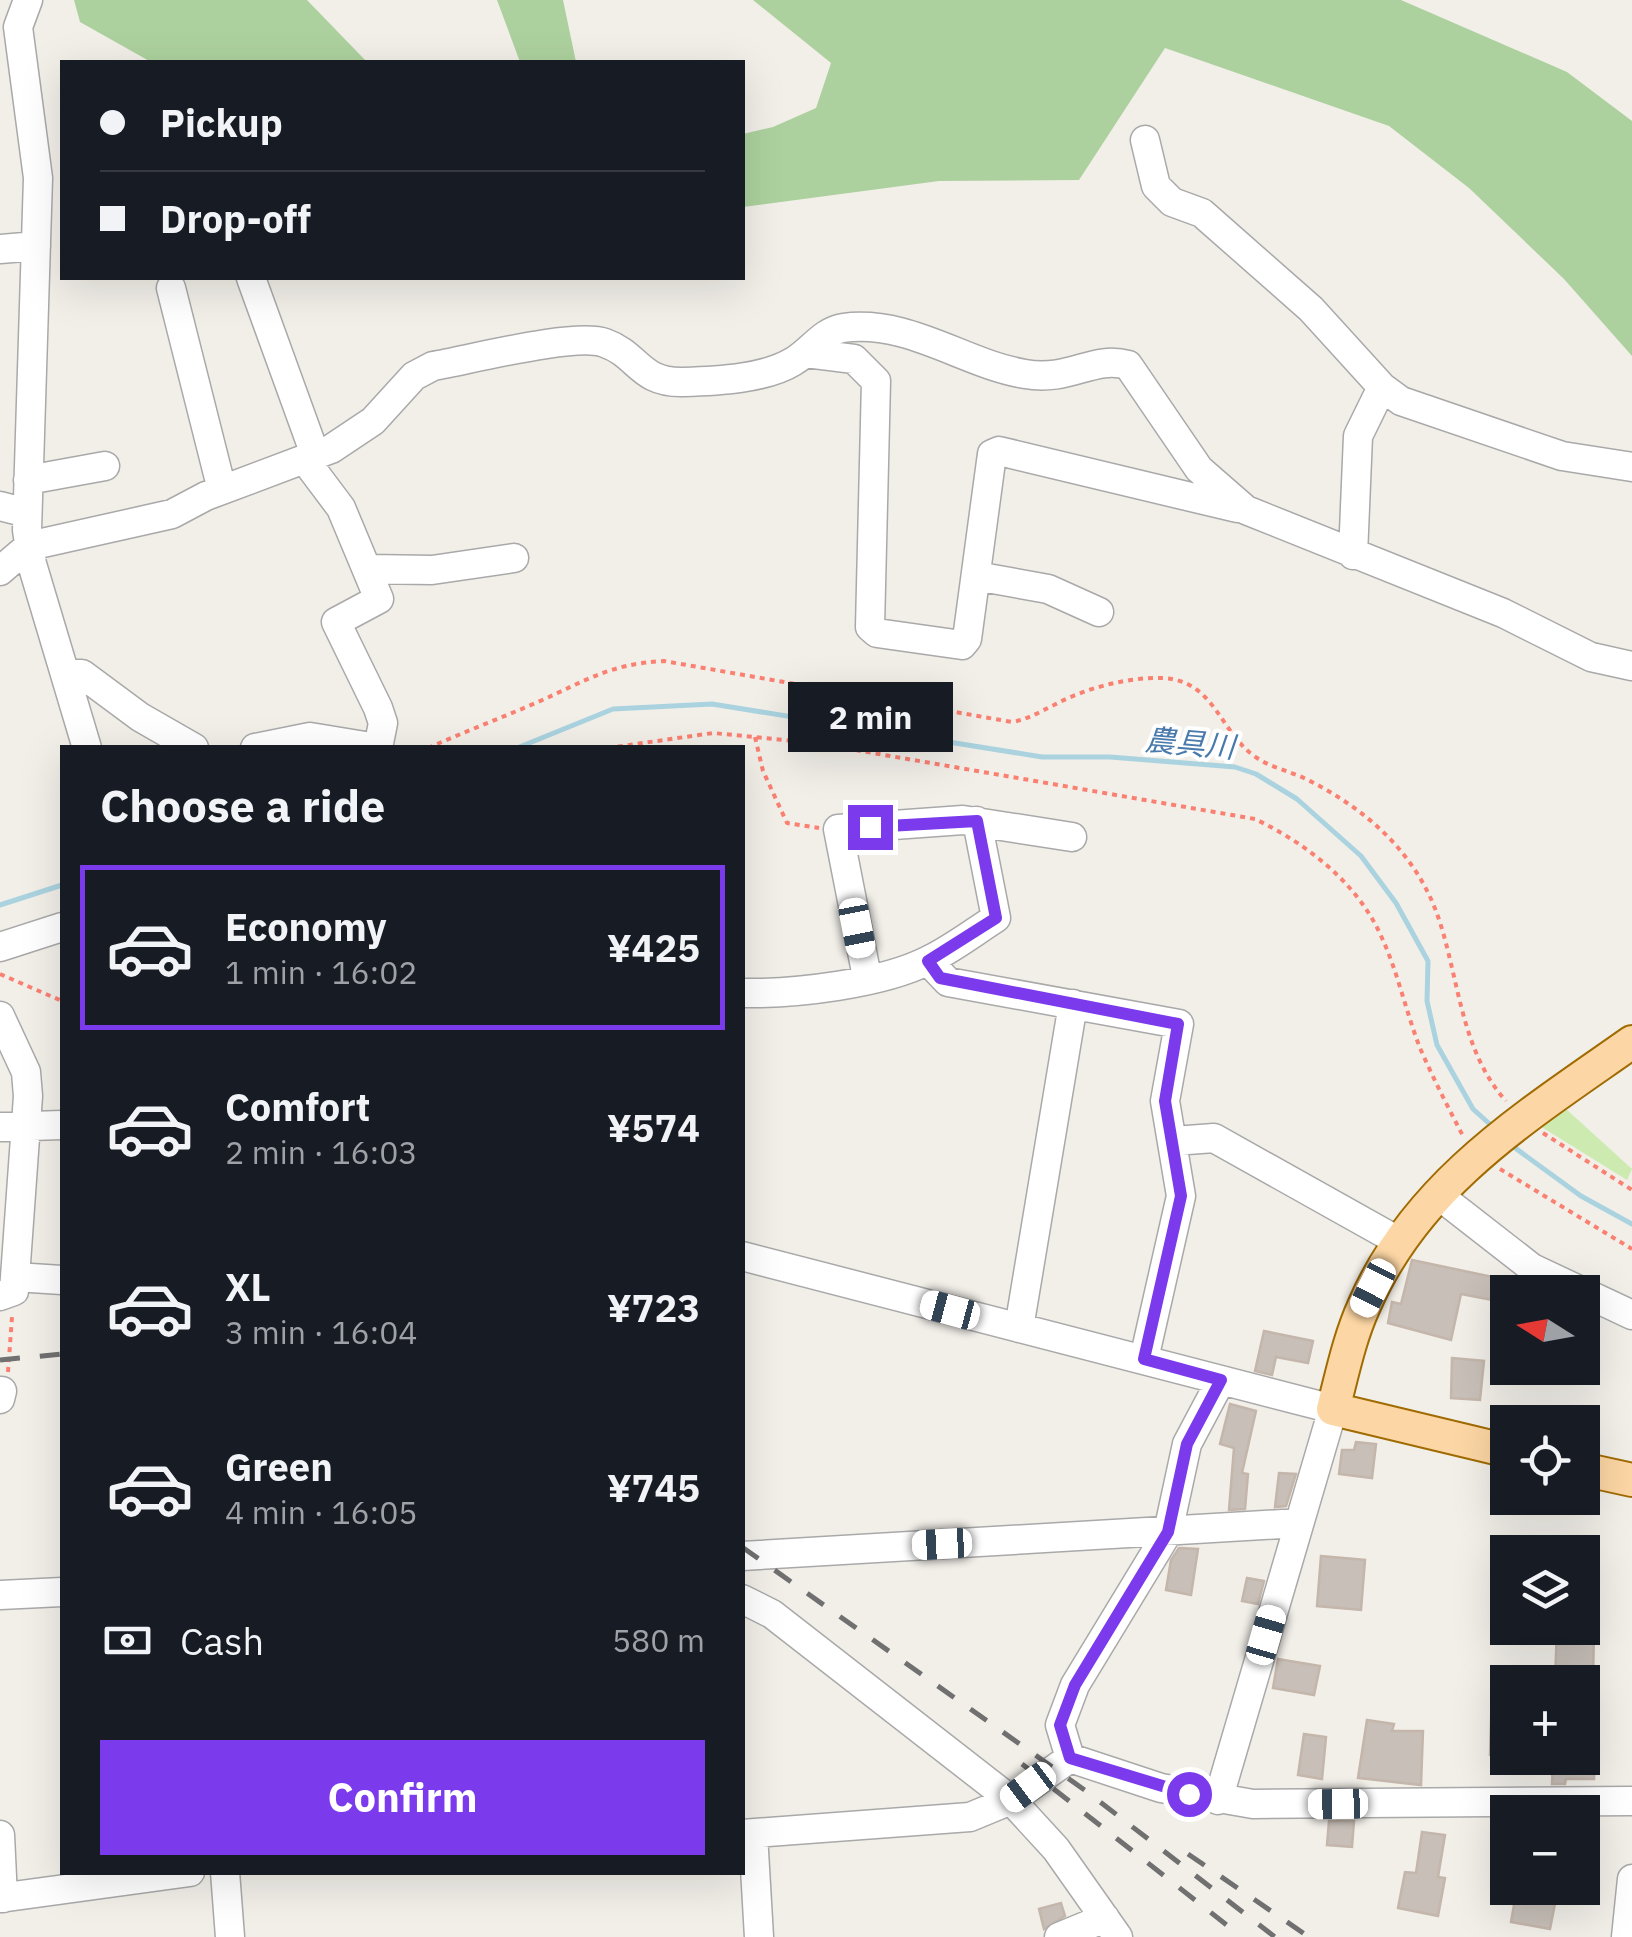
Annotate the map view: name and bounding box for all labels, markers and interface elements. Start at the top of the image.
text: Pickup [160,98,283,147]
text: Drop-off [160,194,311,243]
callout: 2 min [788,682,952,752]
text: 2 min [829,696,912,738]
water label: 農具川 [1144,719,1240,766]
text: Choose a ride [100,776,385,834]
route end [848,805,893,850]
car [837,896,877,960]
text: Economy [225,902,387,951]
icon: car [105,903,195,993]
text: ¥425 [607,923,700,972]
text: 1 min · 16:02 [225,951,418,993]
text: Comfort [225,1082,370,1131]
icon: car [105,1083,195,1173]
text: ¥574 [607,1103,700,1152]
text: 2 min · 16:03 [225,1131,418,1173]
car [1346,1254,1400,1322]
text: XL [225,1262,271,1311]
icon: car [105,1263,195,1353]
north arrow [1490,1275,1600,1385]
map controls [1490,1275,1600,1905]
text: ¥723 [607,1283,700,1332]
car [917,1288,983,1332]
text: 3 min · 16:04 [225,1311,418,1353]
button: locate [1490,1405,1600,1515]
text: Green [225,1442,333,1491]
icon: car [105,1443,195,1533]
text: ¥745 [607,1463,700,1512]
text: 4 min · 16:05 [225,1491,418,1533]
car [911,1527,973,1561]
button: layers [1490,1535,1600,1645]
car [1243,1602,1289,1668]
icon: cash [100,1613,155,1668]
text: Cash [180,1616,264,1665]
text: 580 m [612,1619,705,1661]
button: + [1490,1665,1600,1775]
button: Confirm [100,1740,705,1855]
car [995,1757,1061,1817]
route start [1167,1772,1212,1817]
car [1308,1788,1368,1820]
button: − [1490,1795,1600,1905]

